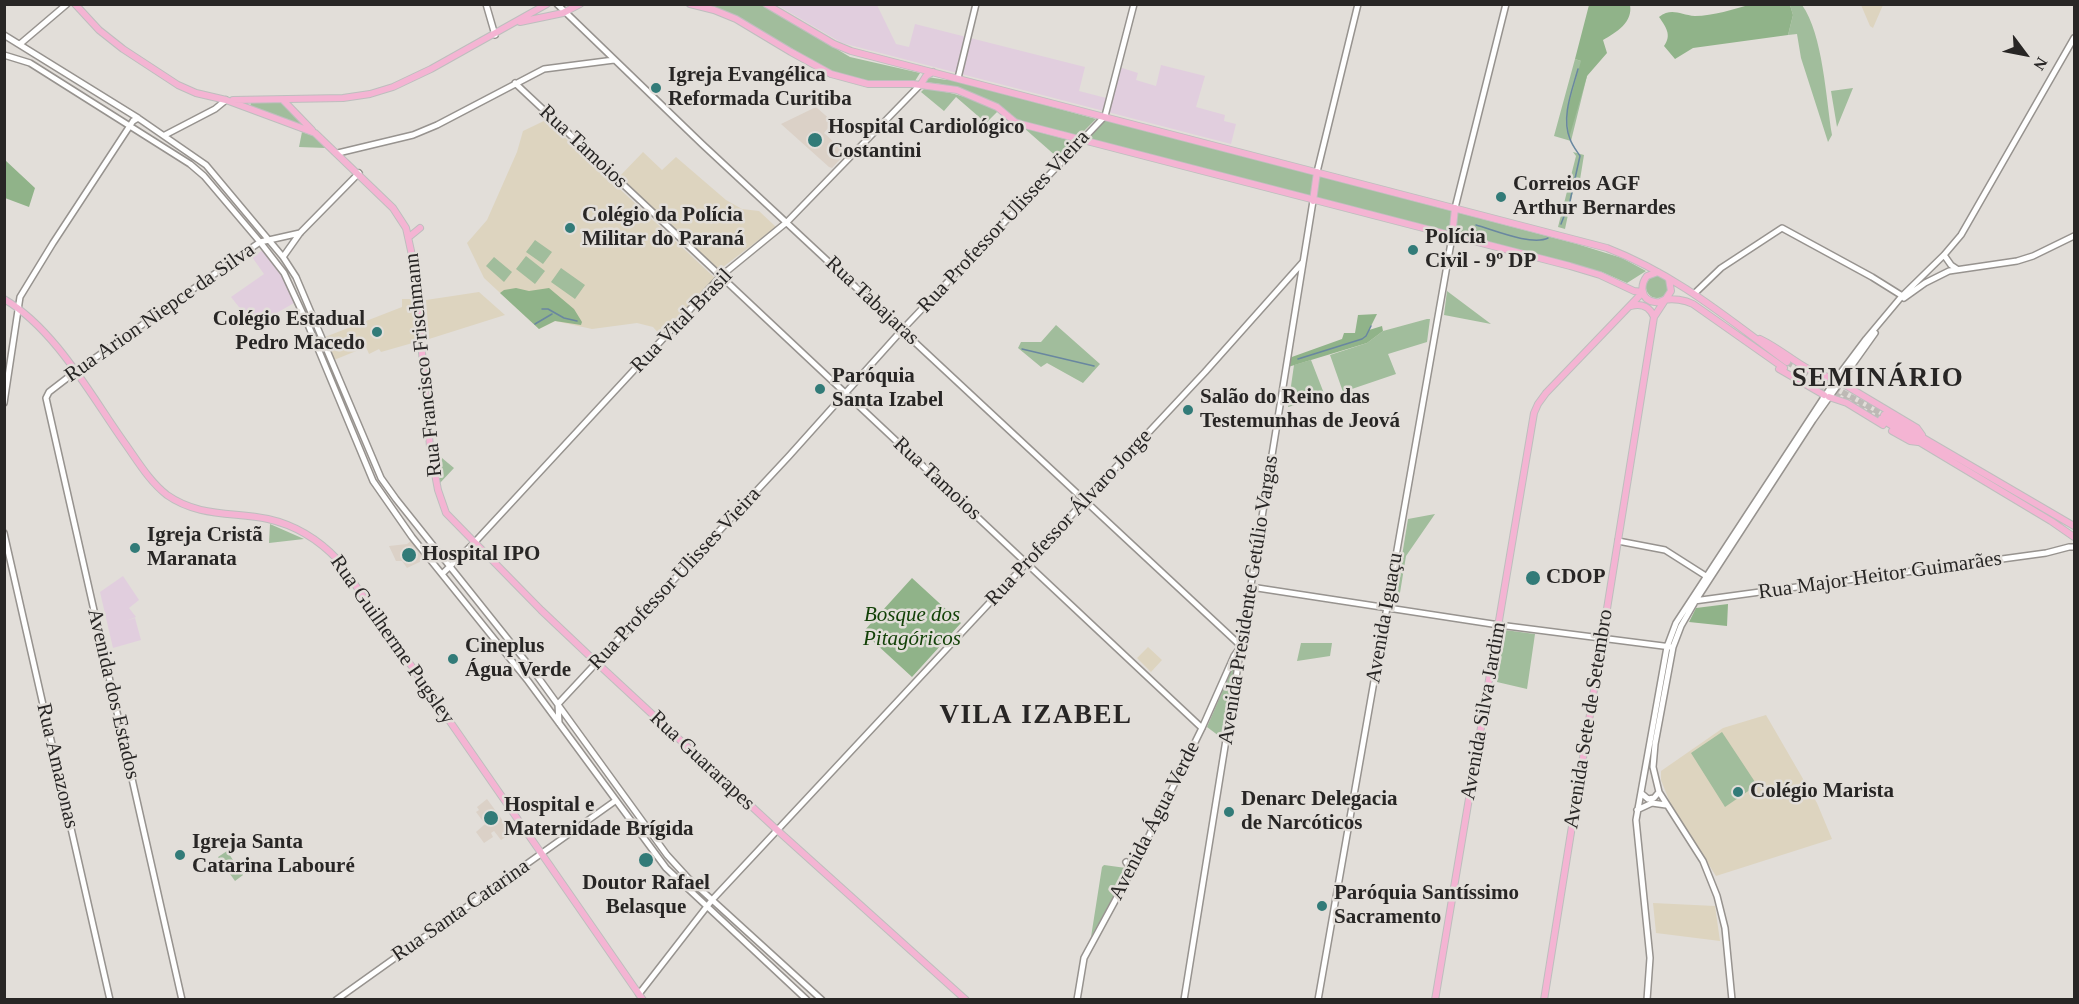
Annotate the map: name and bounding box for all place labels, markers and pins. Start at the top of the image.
place label: Igreja Evangélica Reformada Curitiba [668,63,852,113]
marker: Igreja Evangélica Reformada Curitiba [649,81,663,95]
place label: Hospital Cardiológico Costantini [828,115,1025,165]
marker: Hospital Cardiológico Costantini [806,131,824,149]
place label: Correios AGF Arthur Bernardes [1513,172,1676,222]
marker: Correios AGF Arthur Bernardes [1494,190,1508,204]
place label: Colégio da Polícia Militar do Paraná [582,203,744,253]
marker: Colégio da Polícia Militar do Paraná [563,221,577,235]
place label: Polícia Civil - 9º DP [1425,225,1536,275]
marker: Polícia Civil - 9º DP [1406,243,1420,257]
place label: Colégio Estadual Pedro Macedo [213,307,365,357]
marker: Colégio Estadual Pedro Macedo [370,325,384,339]
place label: Paróquia Santa Izabel [832,364,943,414]
marker: Paróquia Santa Izabel [813,382,827,396]
place label: Salão do Reino das Testemunhas de Jeová [1200,385,1400,435]
marker: Salão do Reino das Testemunhas de Jeová [1181,403,1195,417]
place label: Igreja Cristã Maranata [147,523,263,573]
marker: Igreja Cristã Maranata [128,541,142,555]
place label: Hospital IPO [422,542,540,568]
marker: Hospital IPO [400,546,418,564]
place label: CDOP [1546,565,1605,591]
marker: CDOP [1524,569,1542,587]
place label: Cineplus Água Verde [465,634,571,684]
marker: Cineplus Água Verde [446,652,460,666]
place label: Colégio Marista [1750,779,1894,805]
marker: Colégio Marista [1731,785,1745,799]
place label: Denarc Delegacia de Narcóticos [1241,787,1397,837]
place label: Hospital e Maternidade Brígida [504,793,694,843]
marker: Denarc Delegacia de Narcóticos [1222,805,1236,819]
marker: Hospital e Maternidade Brígida [482,809,500,827]
place label: Igreja Santa Catarina Labouré [192,830,355,880]
marker: Igreja Santa Catarina Labouré [173,848,187,862]
marker: Doutor Rafael Belasque [637,851,655,869]
place label: Doutor Rafael Belasque [582,871,710,921]
place label: Paróquia Santíssimo Sacramento [1334,881,1519,931]
marker: Paróquia Santíssimo Sacramento [1315,899,1329,913]

